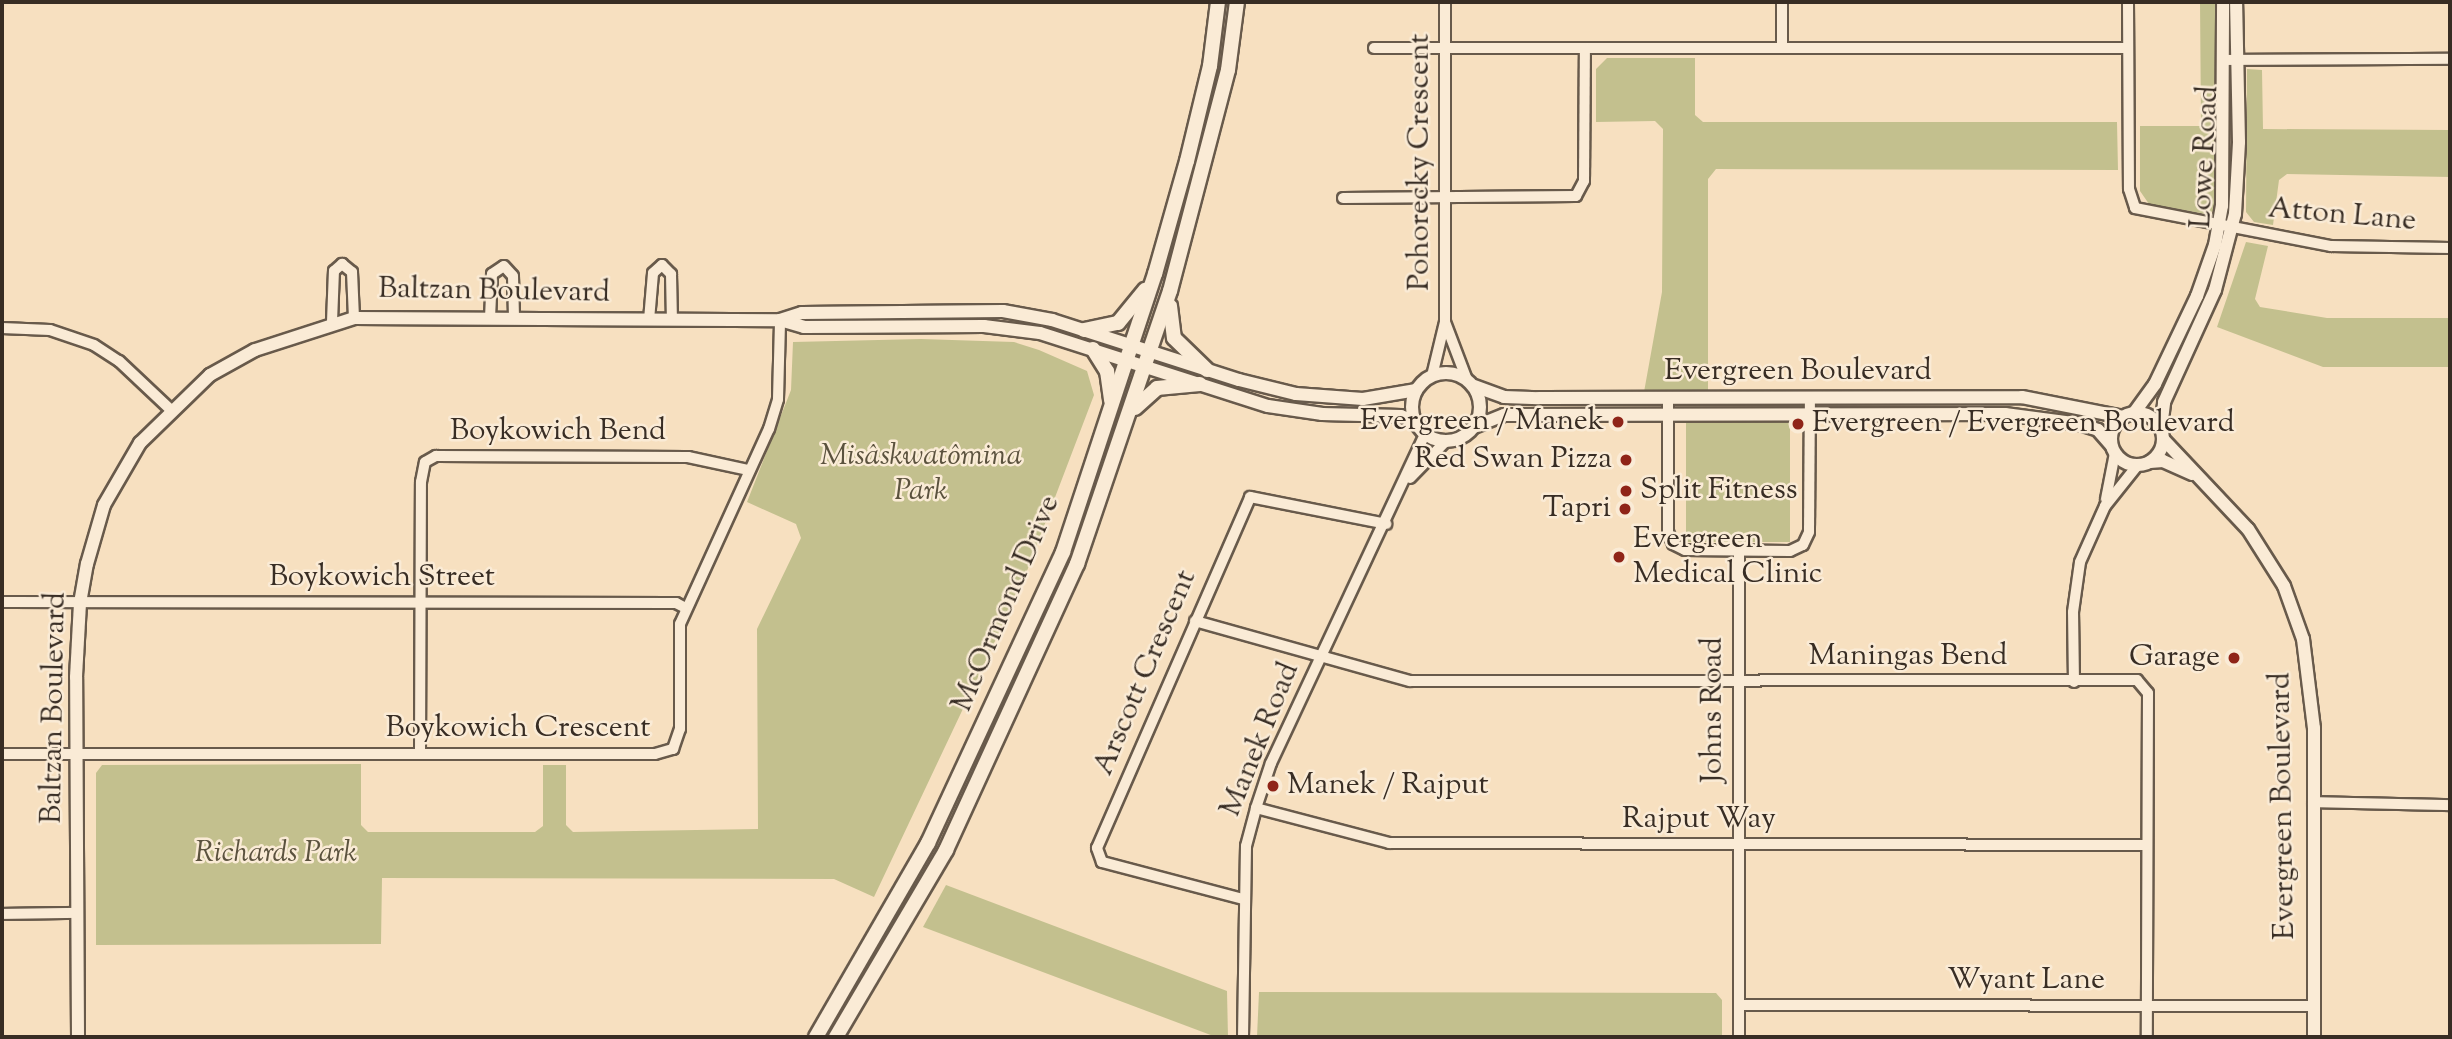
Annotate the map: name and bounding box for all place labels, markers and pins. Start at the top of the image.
place label: Evergreen / Manek [1360,404,1604,440]
place label: Evergreen / Evergreen Boulevard [1812,406,2235,442]
marker: Evergreen / Manek [1610,414,1626,430]
marker: Evergreen / Evergreen Boulevard [1790,416,1806,432]
place label: Red Swan Pizza [1414,442,1612,478]
marker: Red Swan Pizza [1618,452,1634,468]
place label: Split Fitness [1640,473,1798,509]
marker: Split Fitness [1618,483,1634,499]
place label: Tapri [1543,491,1611,527]
marker: Tapri [1617,501,1633,517]
place label: Evergreen Medical Clinic [1633,522,1822,592]
marker: Evergreen Medical Clinic [1611,549,1627,565]
place label: Garage [2129,640,2220,676]
marker: Garage [2226,650,2242,666]
place label: Manek / Rajput [1287,768,1489,804]
marker: Manek / Rajput [1265,778,1281,794]

